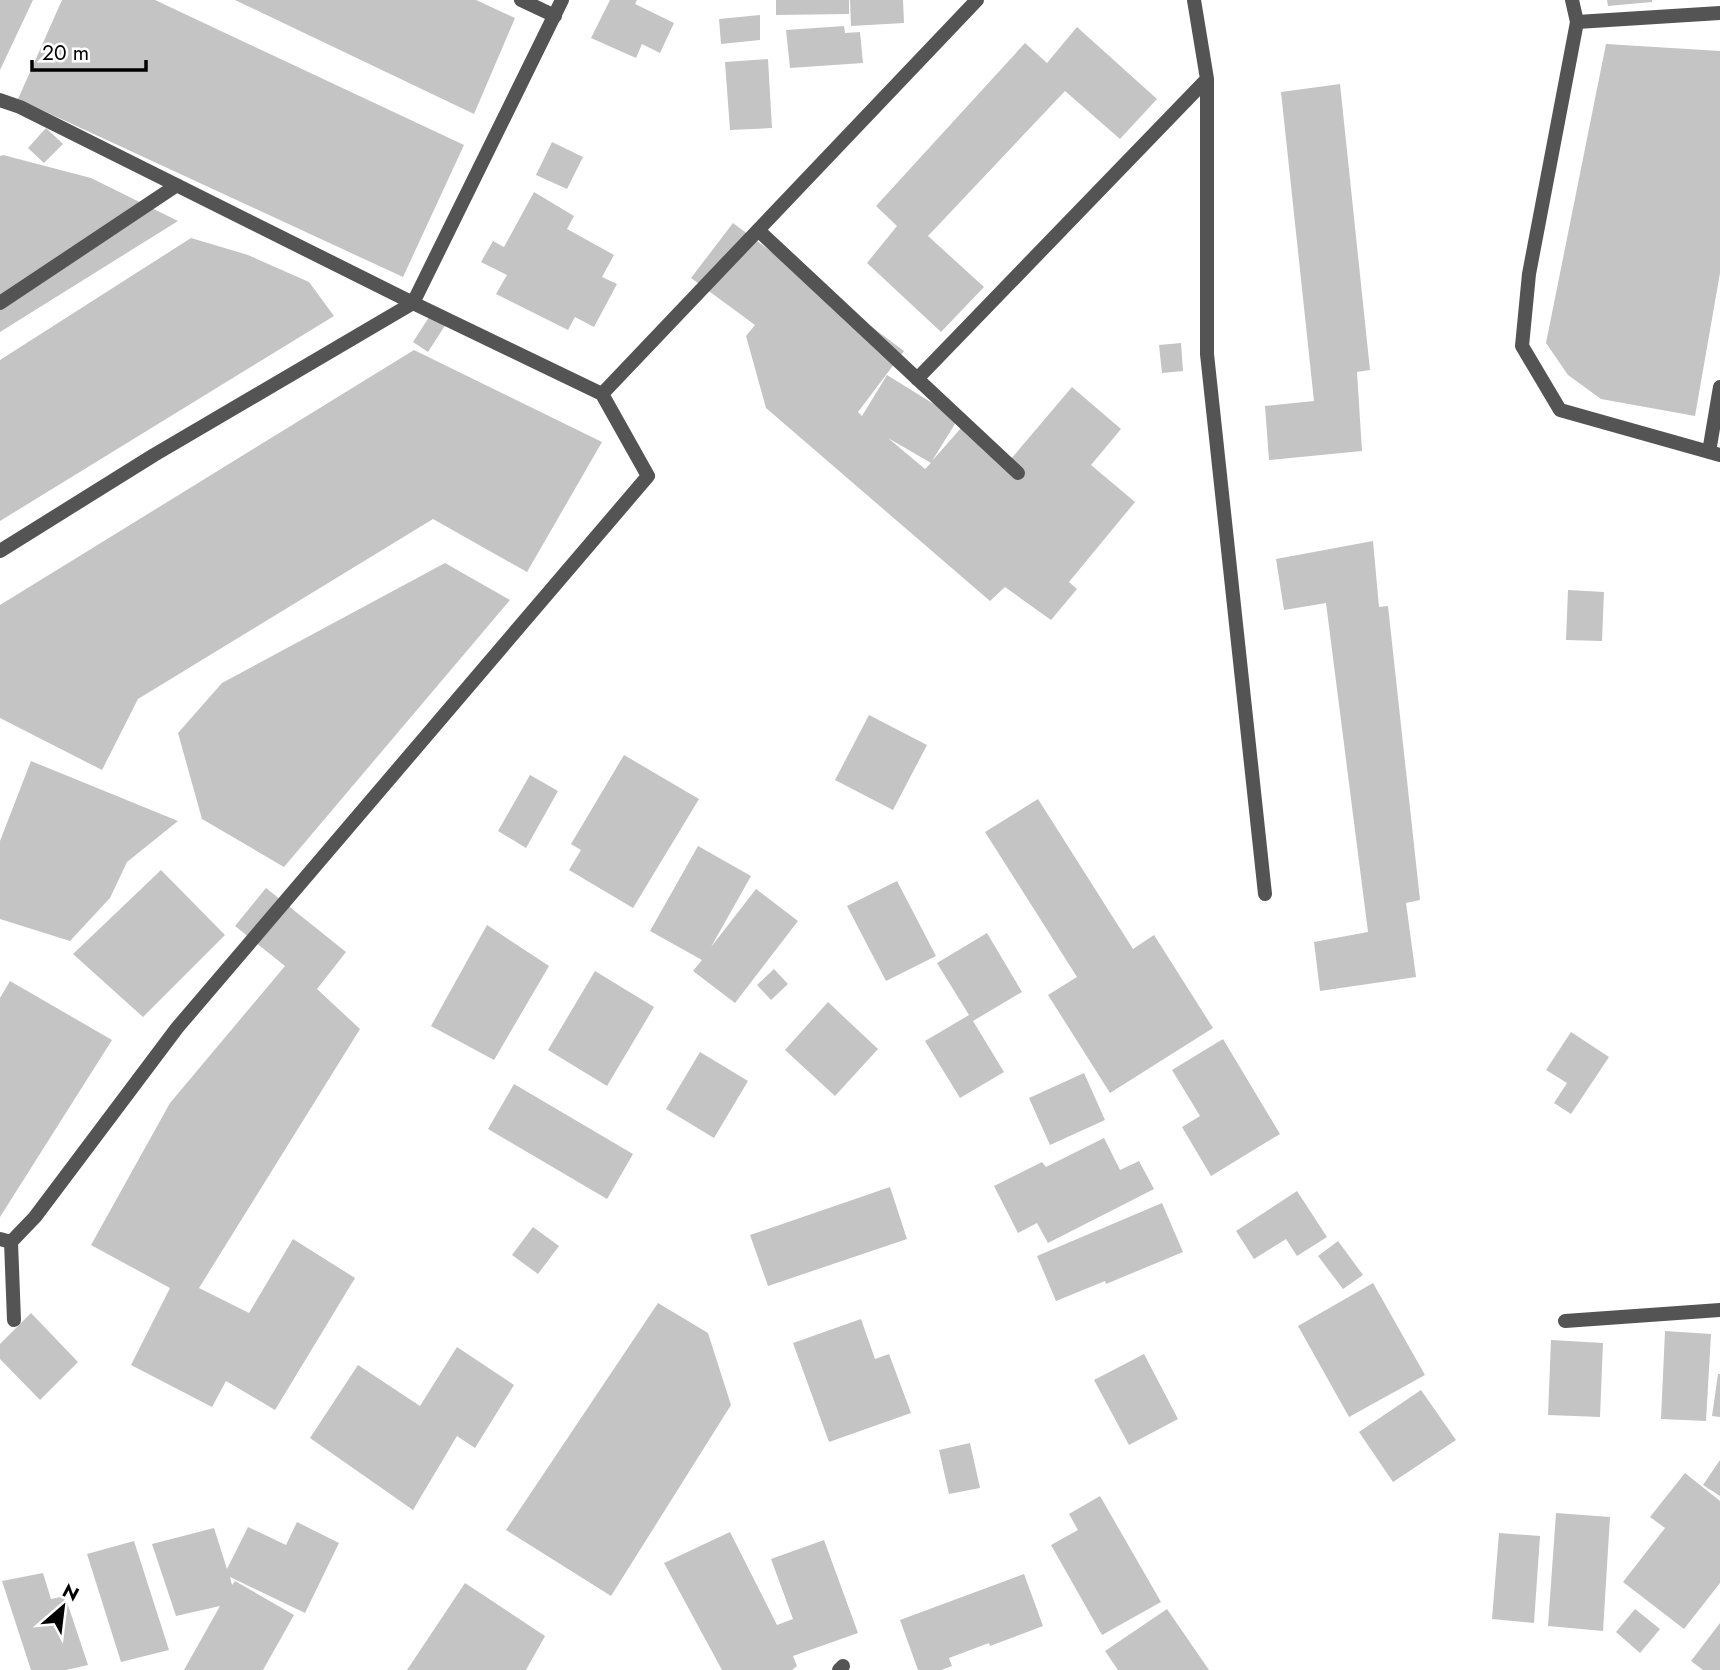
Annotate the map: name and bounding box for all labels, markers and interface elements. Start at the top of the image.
scale bar [32,28,145,72]
text: 20 m [42,38,89,68]
north arrow [28,1572,98,1642]
text: N [58,1577,84,1608]

